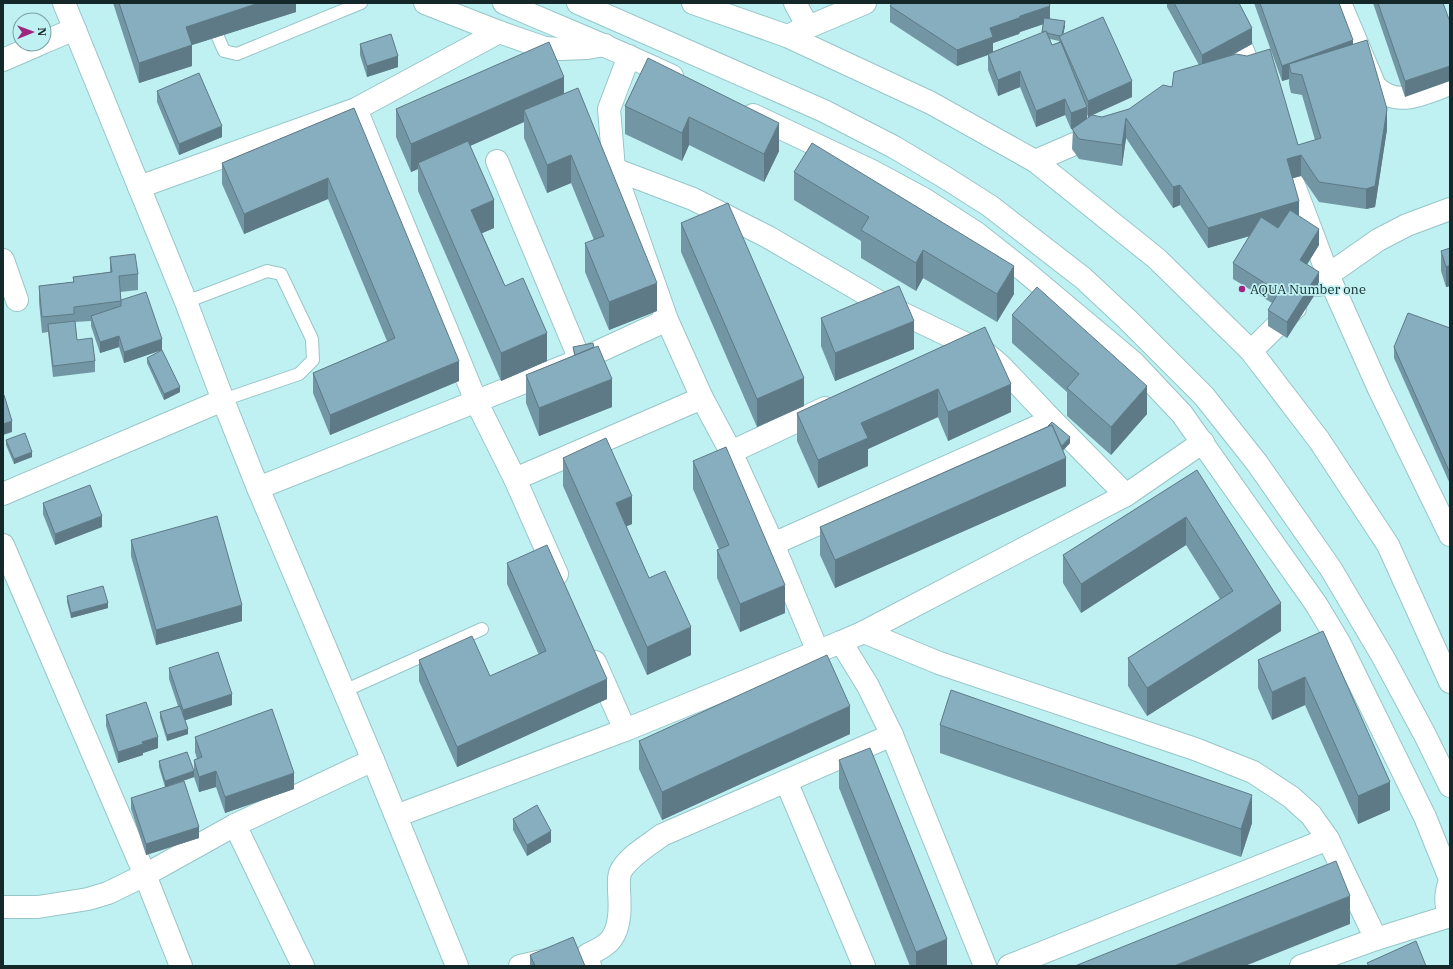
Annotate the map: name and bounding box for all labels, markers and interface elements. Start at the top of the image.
north arrow [12,12,52,52]
text: N [35,27,49,37]
place label: AQUA Number one [1250,281,1366,298]
marker: AQUA Number one [1237,284,1247,294]

